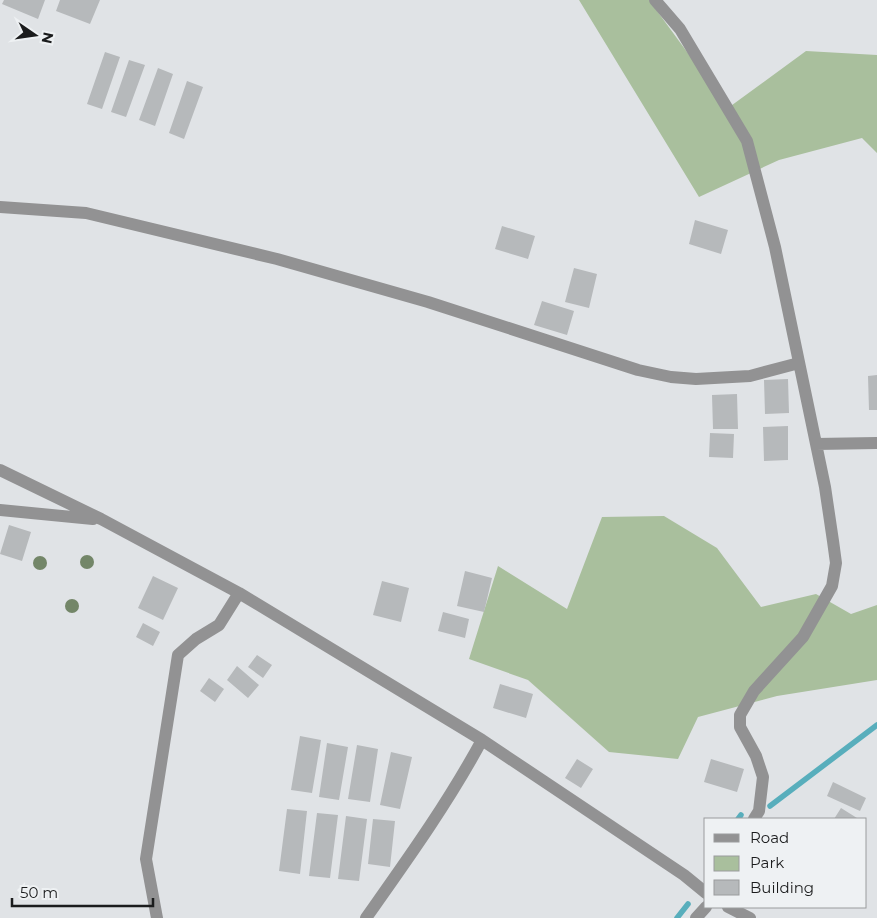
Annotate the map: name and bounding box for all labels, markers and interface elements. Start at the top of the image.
north arrow [10,10,60,60]
text: N [38,30,58,45]
legend [704,818,867,908]
text: Road [750,828,789,847]
text: Park [750,853,784,872]
scale bar [12,876,154,908]
text: Building [750,878,814,897]
text: 50 m [20,883,58,902]

